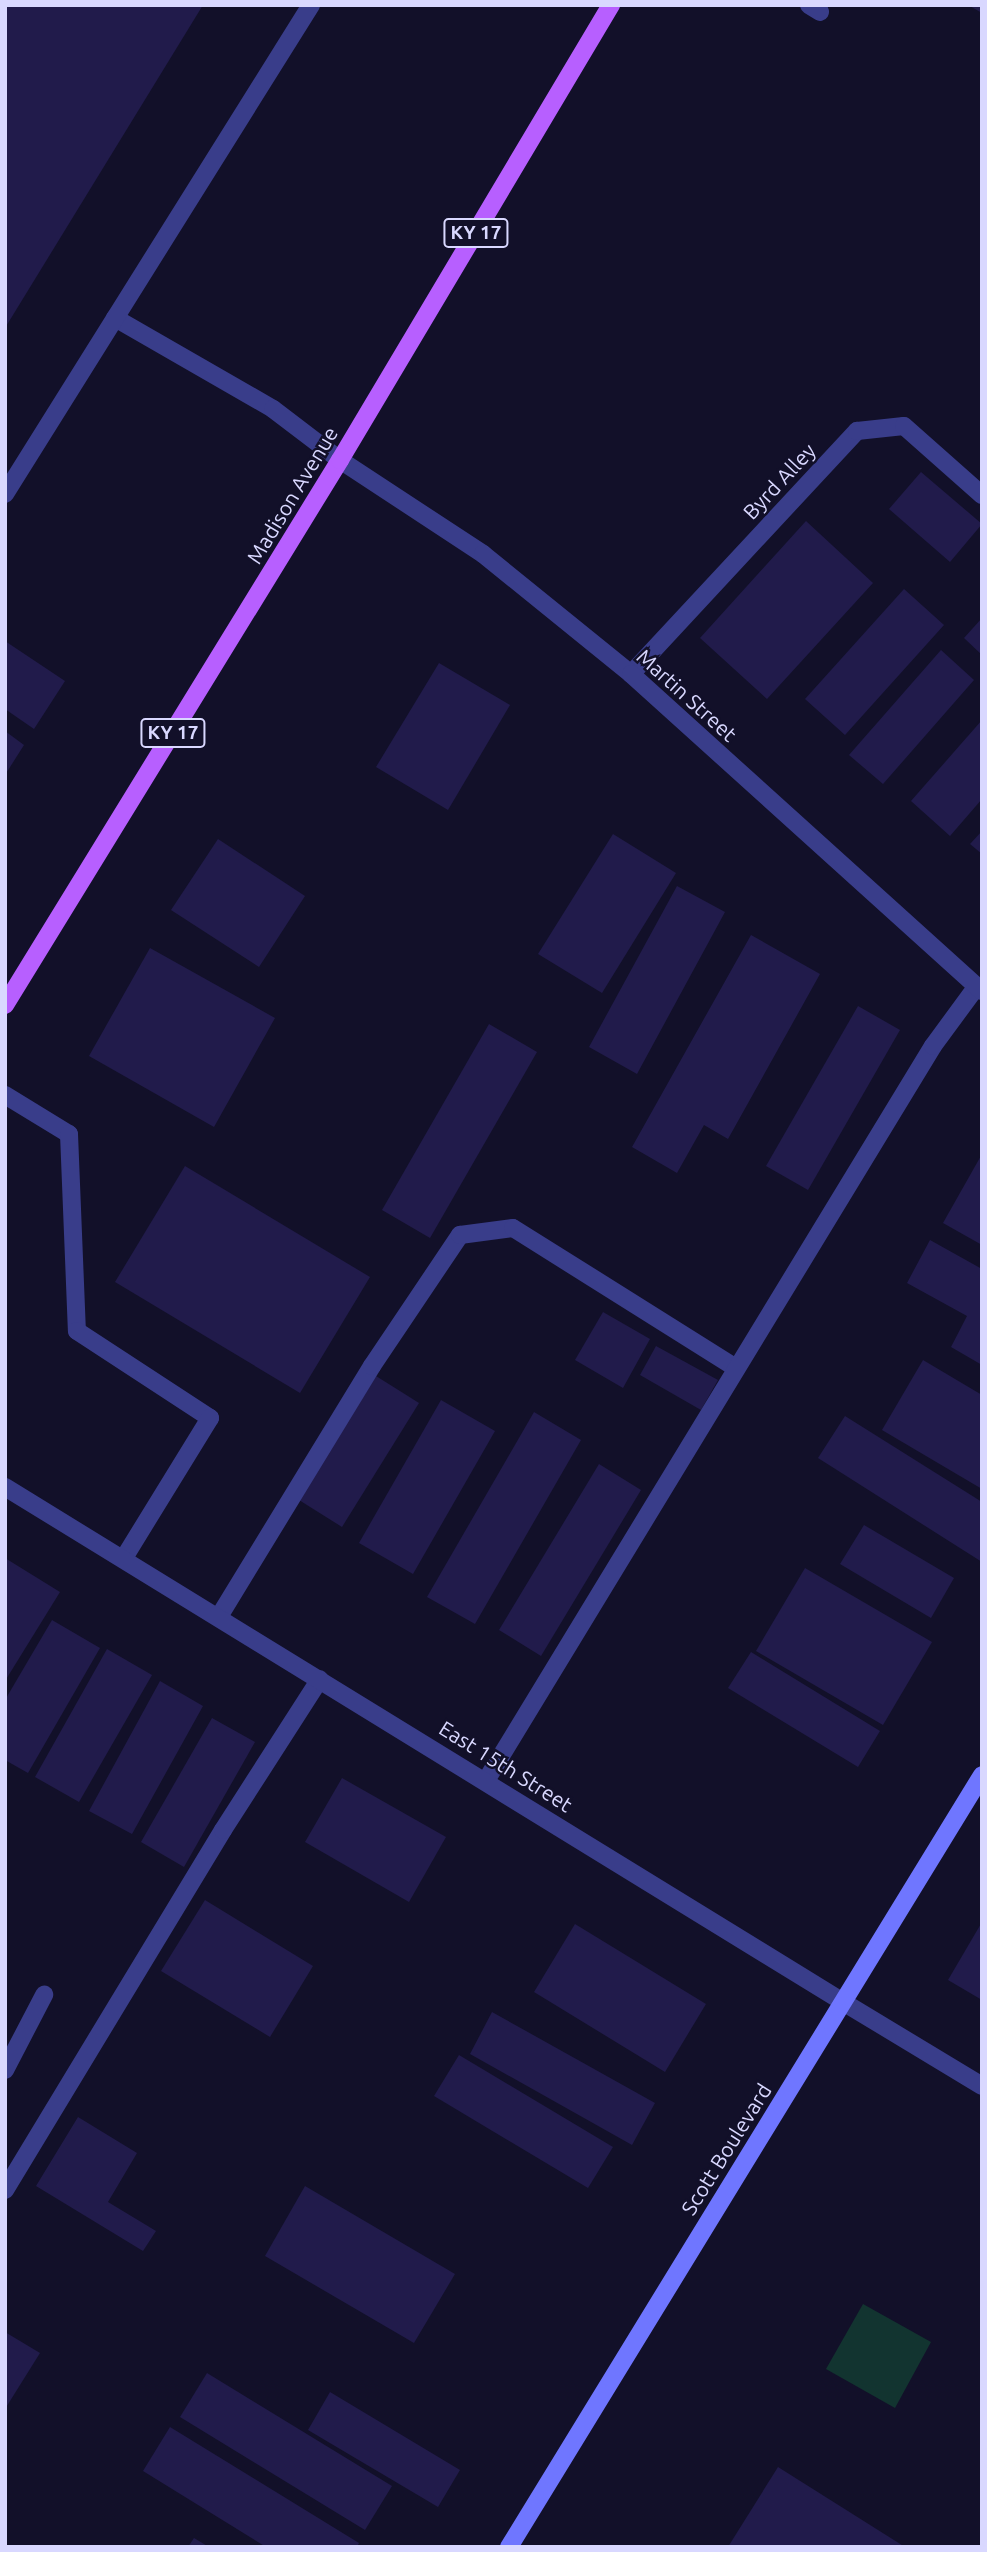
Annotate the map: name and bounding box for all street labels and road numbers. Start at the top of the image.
road number: KY 17 [443,218,509,248]
street label: Madison Avenue [241,422,343,568]
street label: Byrd Alley [737,438,821,524]
street label: Martin Street [632,644,742,746]
road number: KY 17 [140,718,206,748]
street label: East 15th Street [435,1715,577,1817]
street label: Scott Boulevard [676,2079,776,2219]

